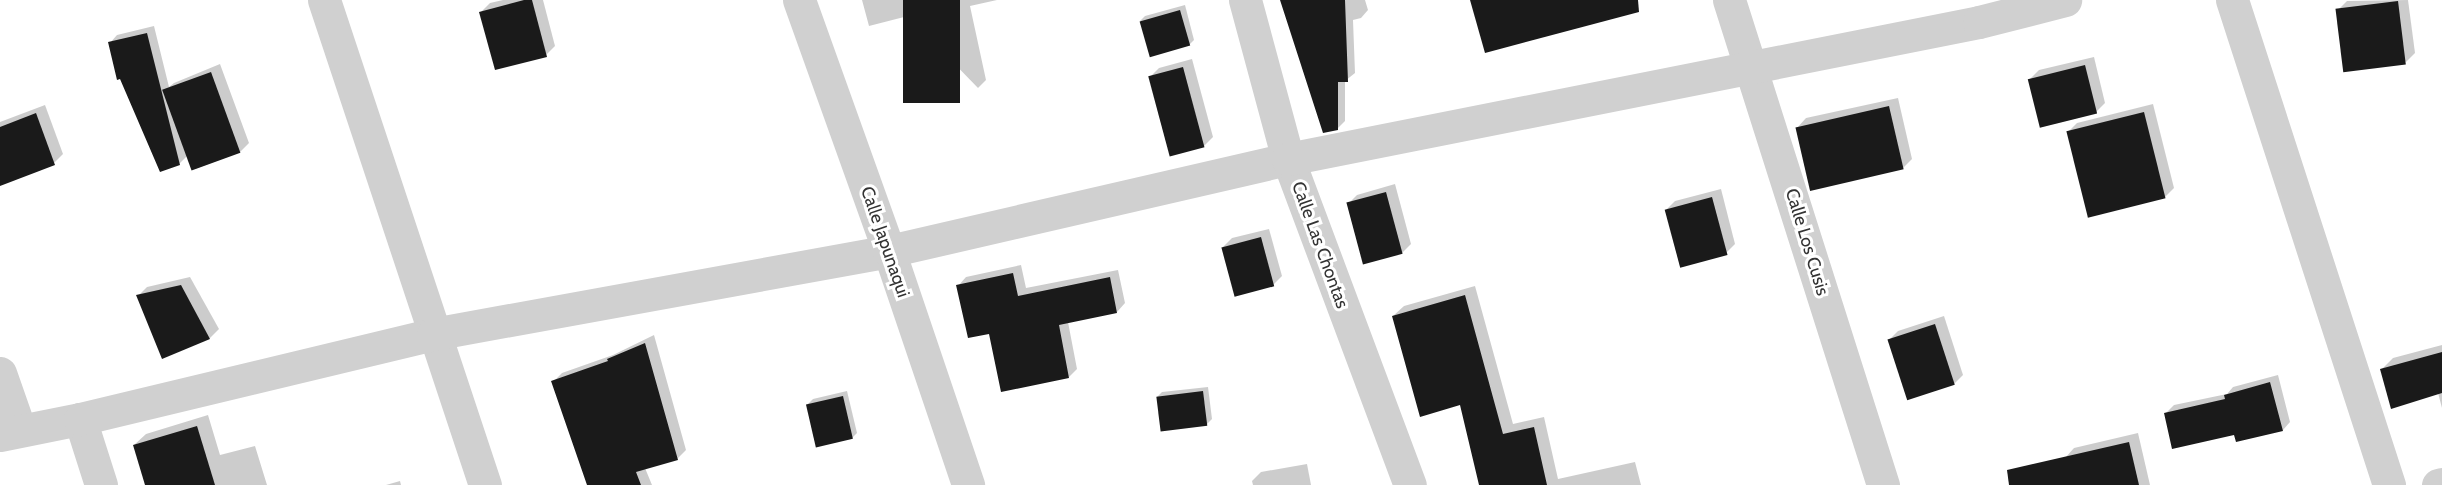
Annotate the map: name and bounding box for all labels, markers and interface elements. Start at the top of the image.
street label: Calle Las Chontas [1287,179,1353,311]
street label: Calle Japunaqui [856,184,914,300]
street label: Calle Los Cusis [1781,186,1833,298]

